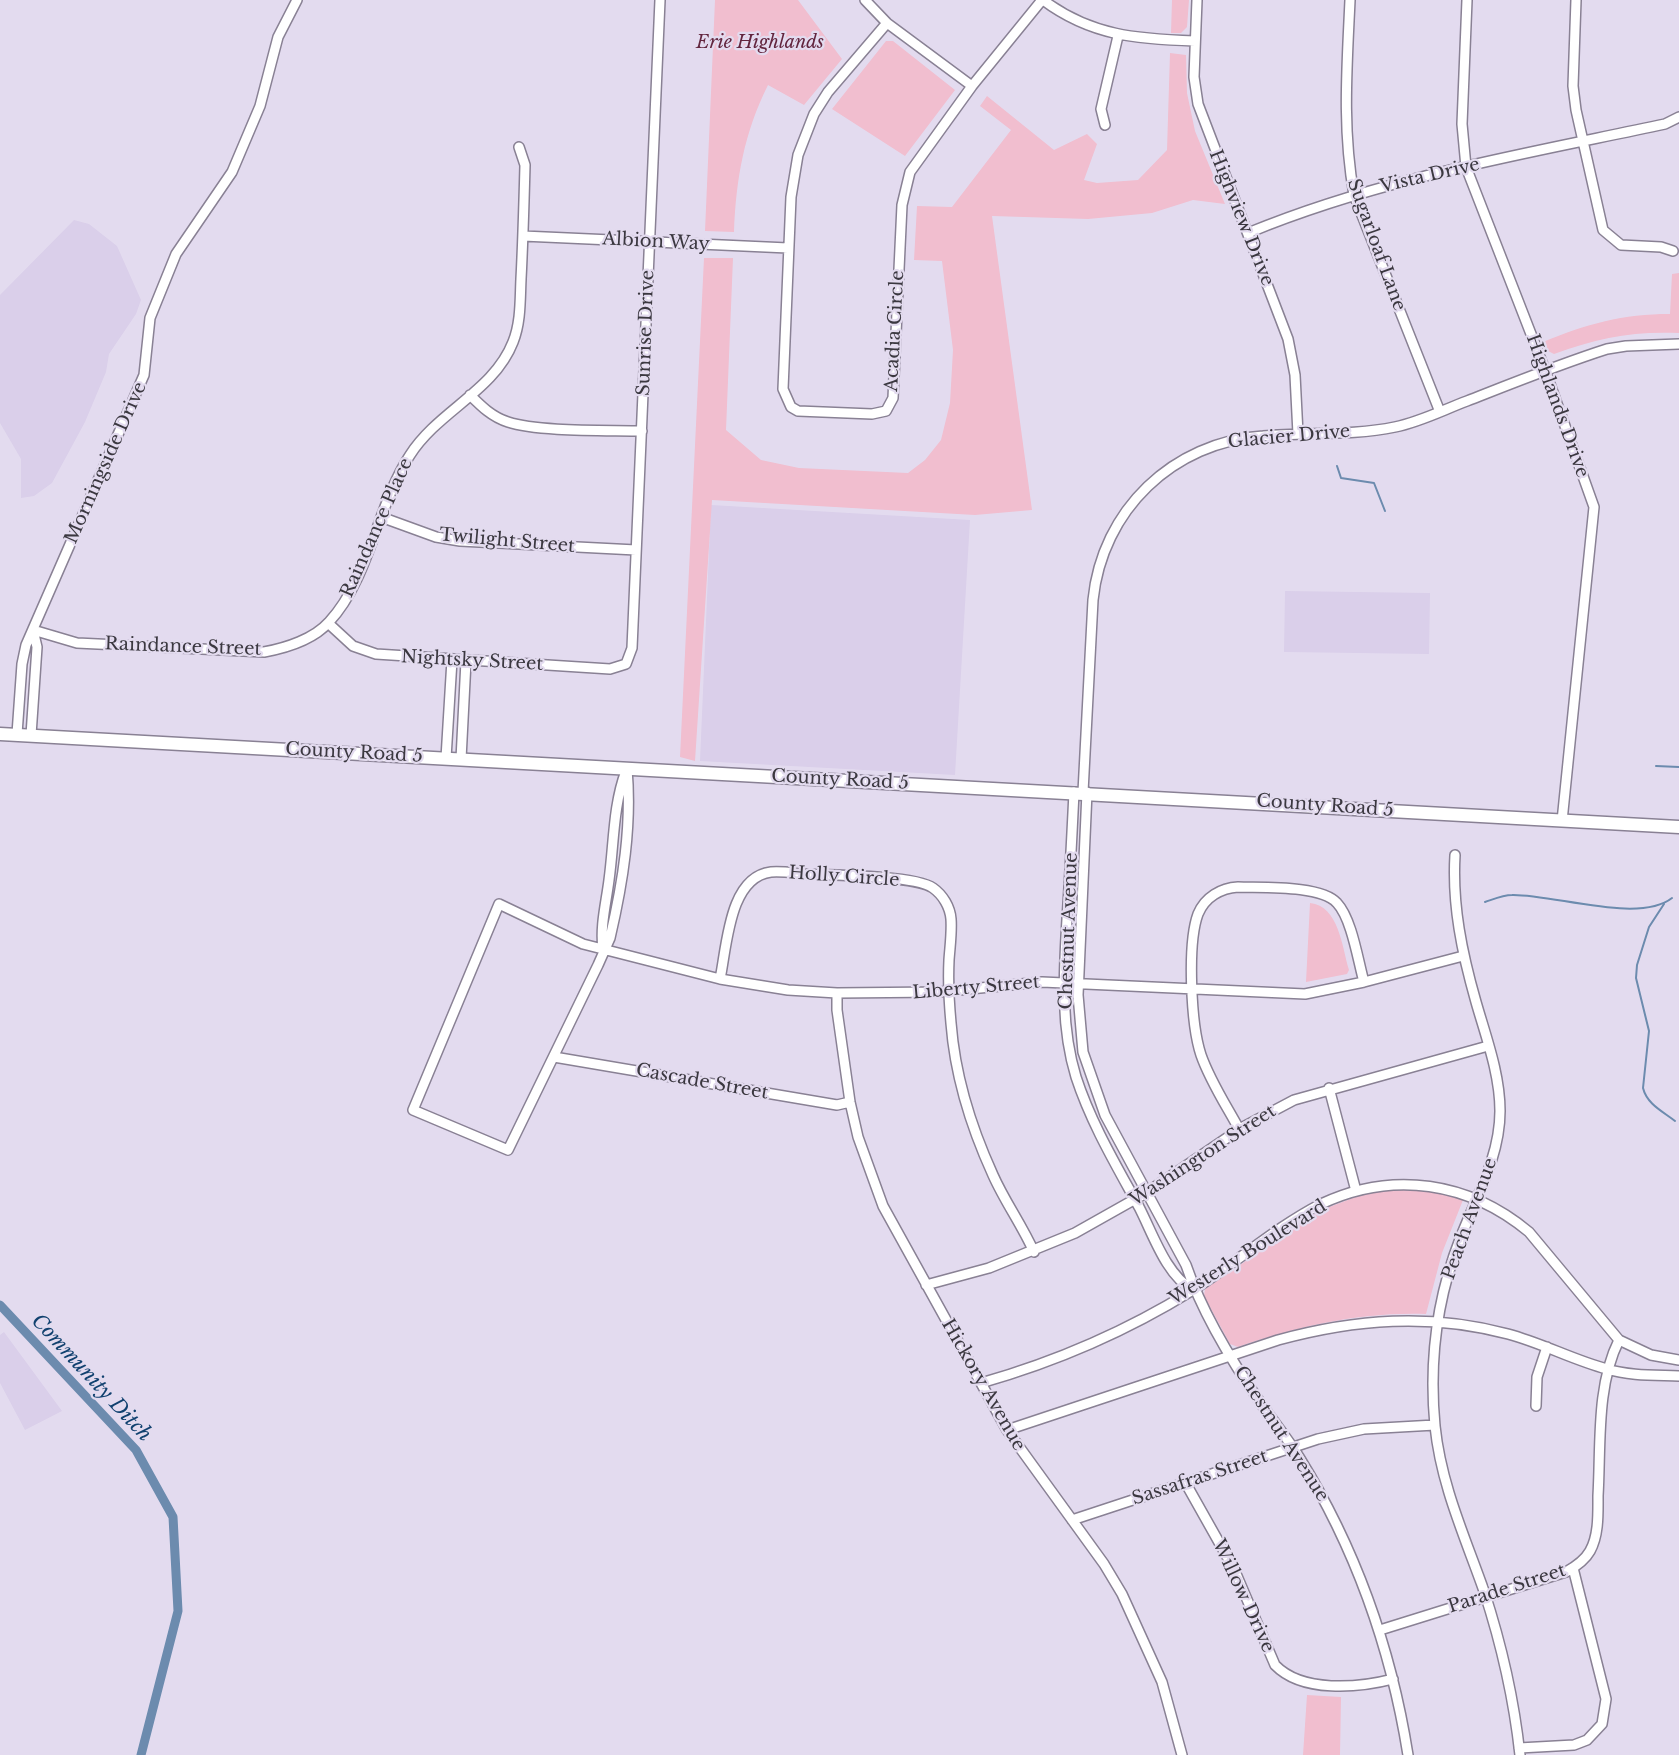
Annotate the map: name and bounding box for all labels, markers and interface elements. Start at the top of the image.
park label: Erie Highlands [696,32,824,54]
street label: Highview Drive [1204,147,1278,289]
street label: Vista Drive [1378,154,1482,198]
street label: Sugarloaf Lane [1342,176,1410,314]
street label: Albion Way [602,228,710,256]
street label: Sunrise Drive [633,270,659,396]
street label: Acadia Circle [881,270,909,392]
street label: Highlands Drive [1521,331,1593,481]
street label: Morningside Drive [61,379,151,547]
street label: Glacier Drive [1227,421,1351,453]
street label: Raindance Place [337,455,417,601]
street label: Twilight Street [438,524,576,558]
street label: Raindance Street [104,633,262,661]
street label: Nightsky Street [400,646,544,676]
street label: County Road 5 [285,739,423,767]
street label: County Road 5 [771,766,909,794]
street label: County Road 5 [1256,790,1394,822]
street label: Chestnut Avenue [1055,852,1083,1010]
street label: Holly Circle [788,862,900,892]
street label: Liberty Street [912,972,1040,1004]
street label: Cascade Street [634,1060,770,1104]
street label: Washington Street [1126,1101,1280,1211]
street label: Peach Avenue [1438,1155,1502,1283]
street label: Westerly Boulevard [1165,1196,1331,1310]
water label: Community Ditch [26,1309,156,1447]
street label: Hickory Avenue [937,1315,1029,1455]
street label: Chestnut Avenue [1229,1362,1333,1506]
street label: Sassafras Street [1129,1446,1271,1510]
street label: Willow Drive [1207,1536,1279,1656]
street label: Parade Street [1445,1560,1569,1618]

